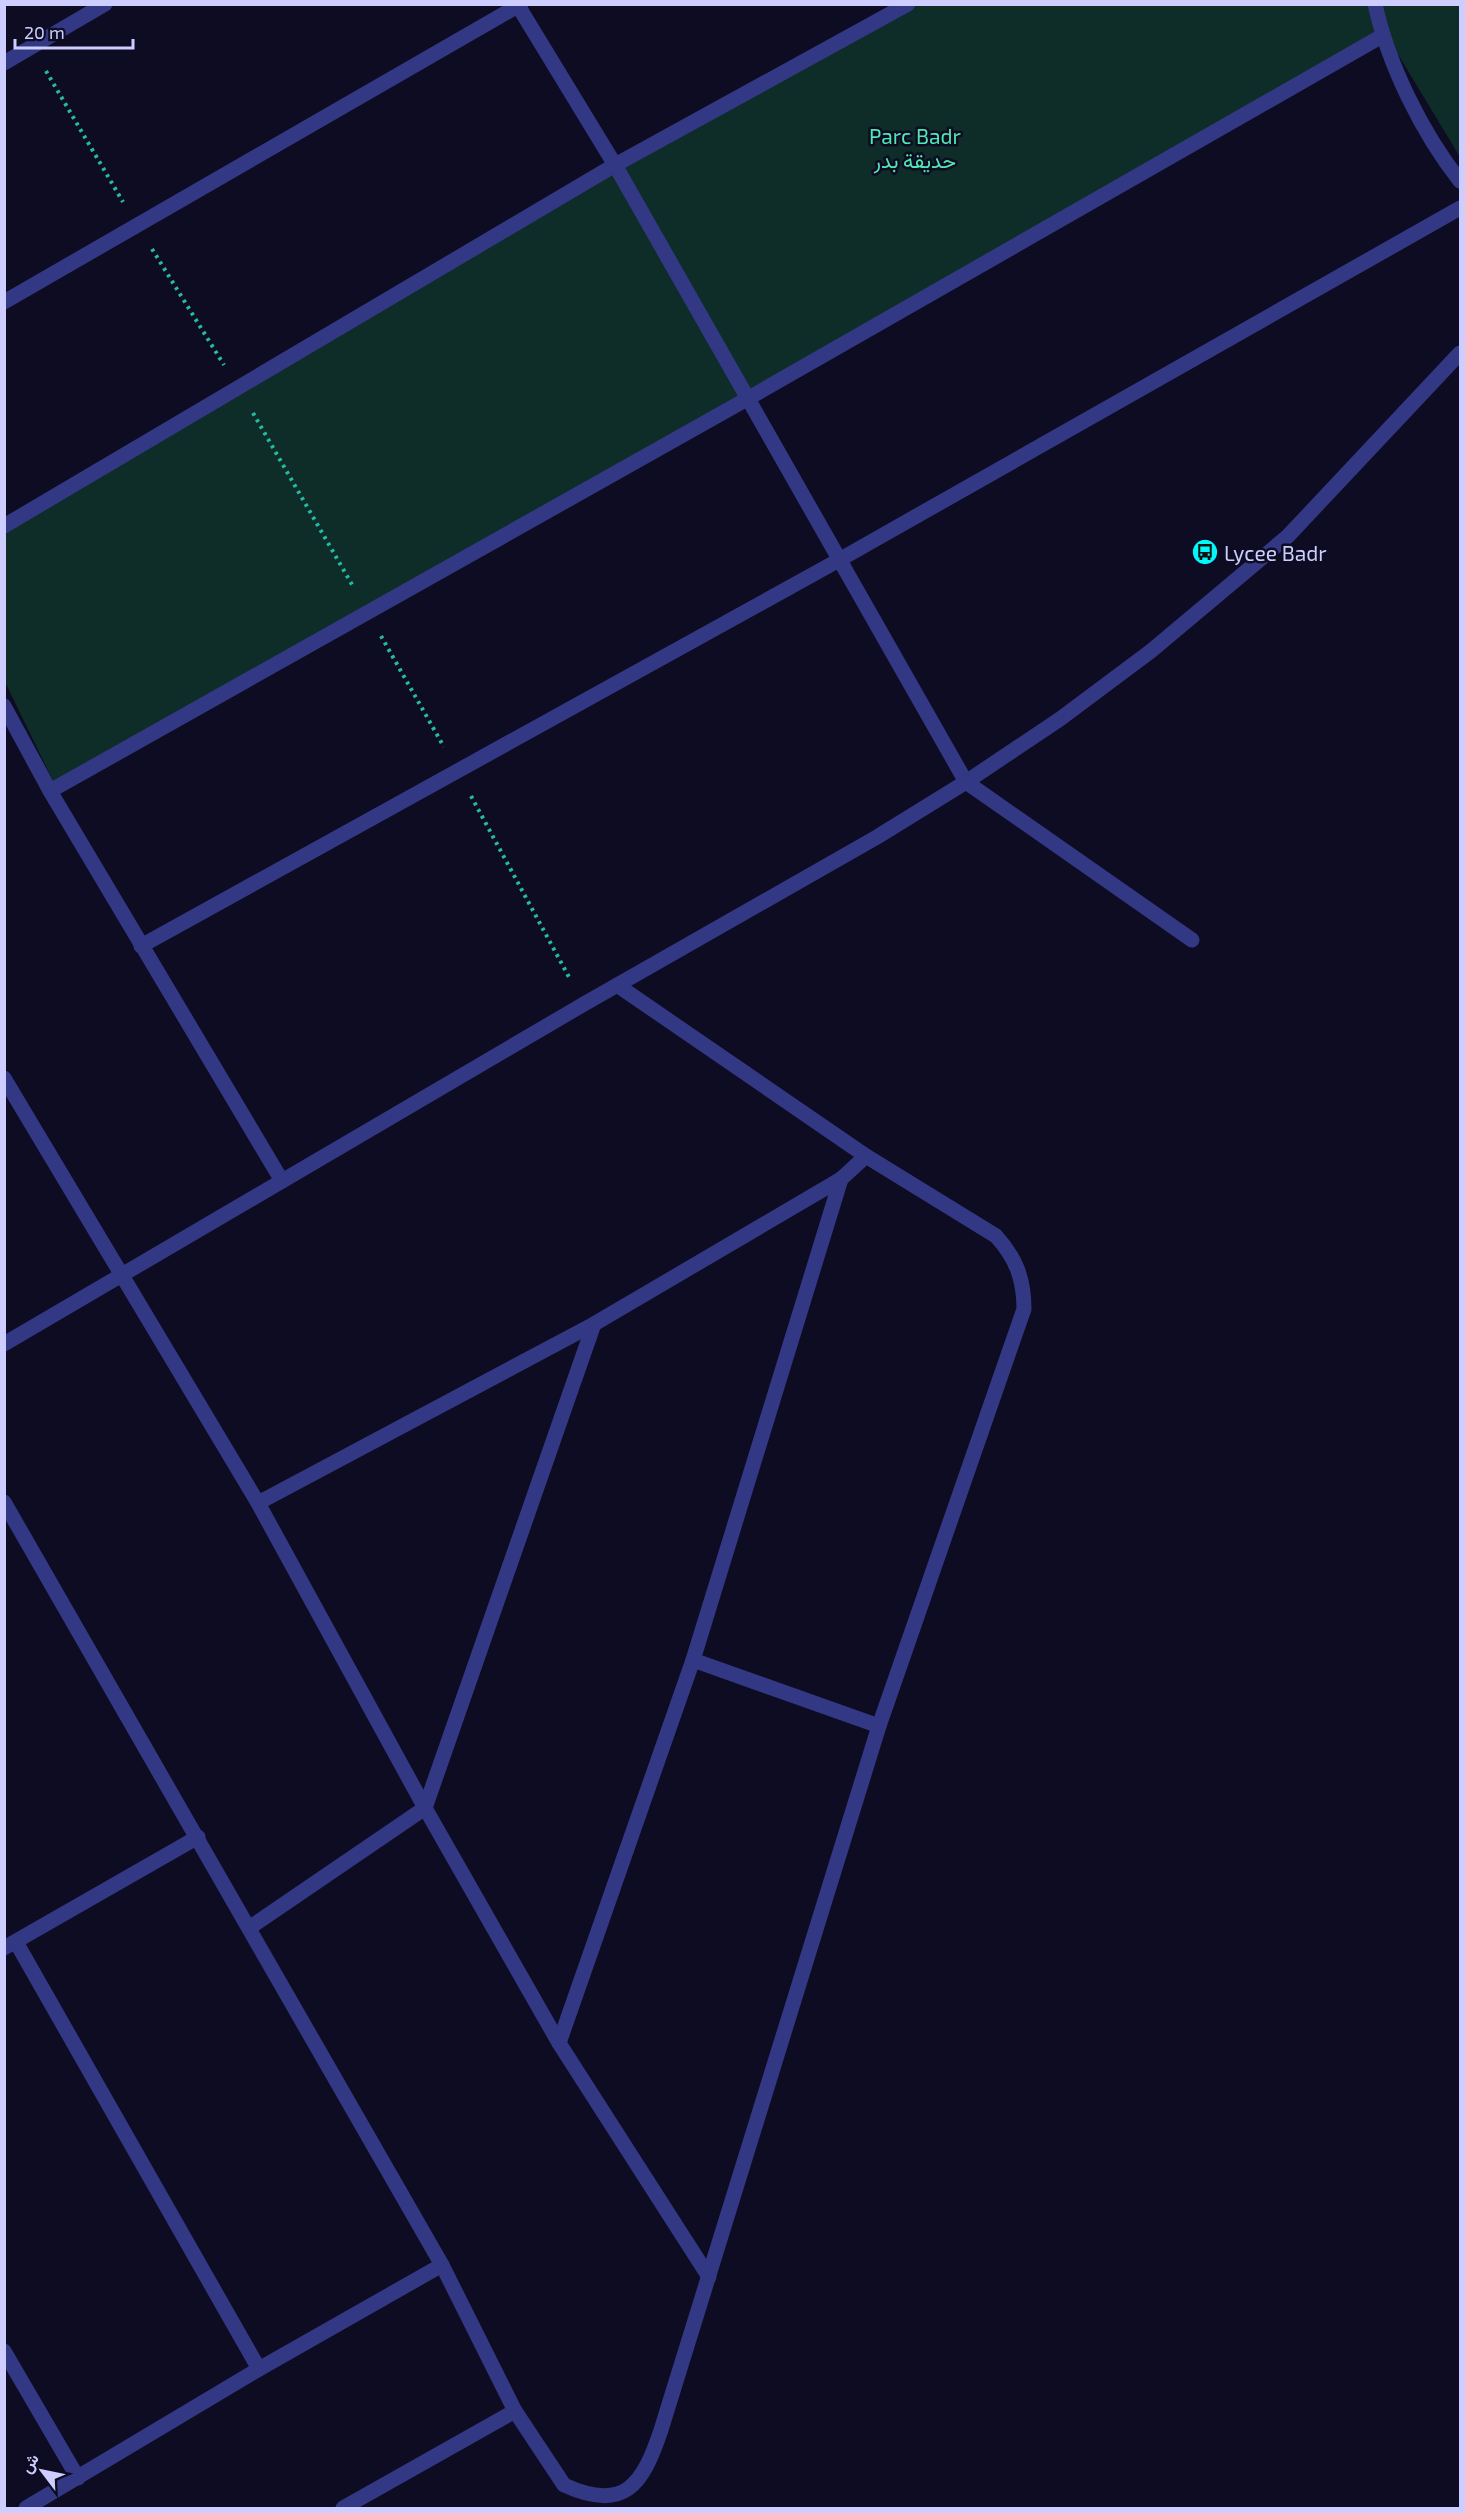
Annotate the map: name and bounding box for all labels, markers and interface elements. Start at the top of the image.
scale bar [15,12,134,50]
text: 20 m [24,21,65,43]
park label: Parc Badr حديقة بدر [869,123,962,174]
bus stop icon: Lycee Badr [1190,537,1220,567]
place label: Lycee Badr [1224,540,1327,565]
north arrow [12,2441,72,2501]
text: ش [16,2450,43,2477]

